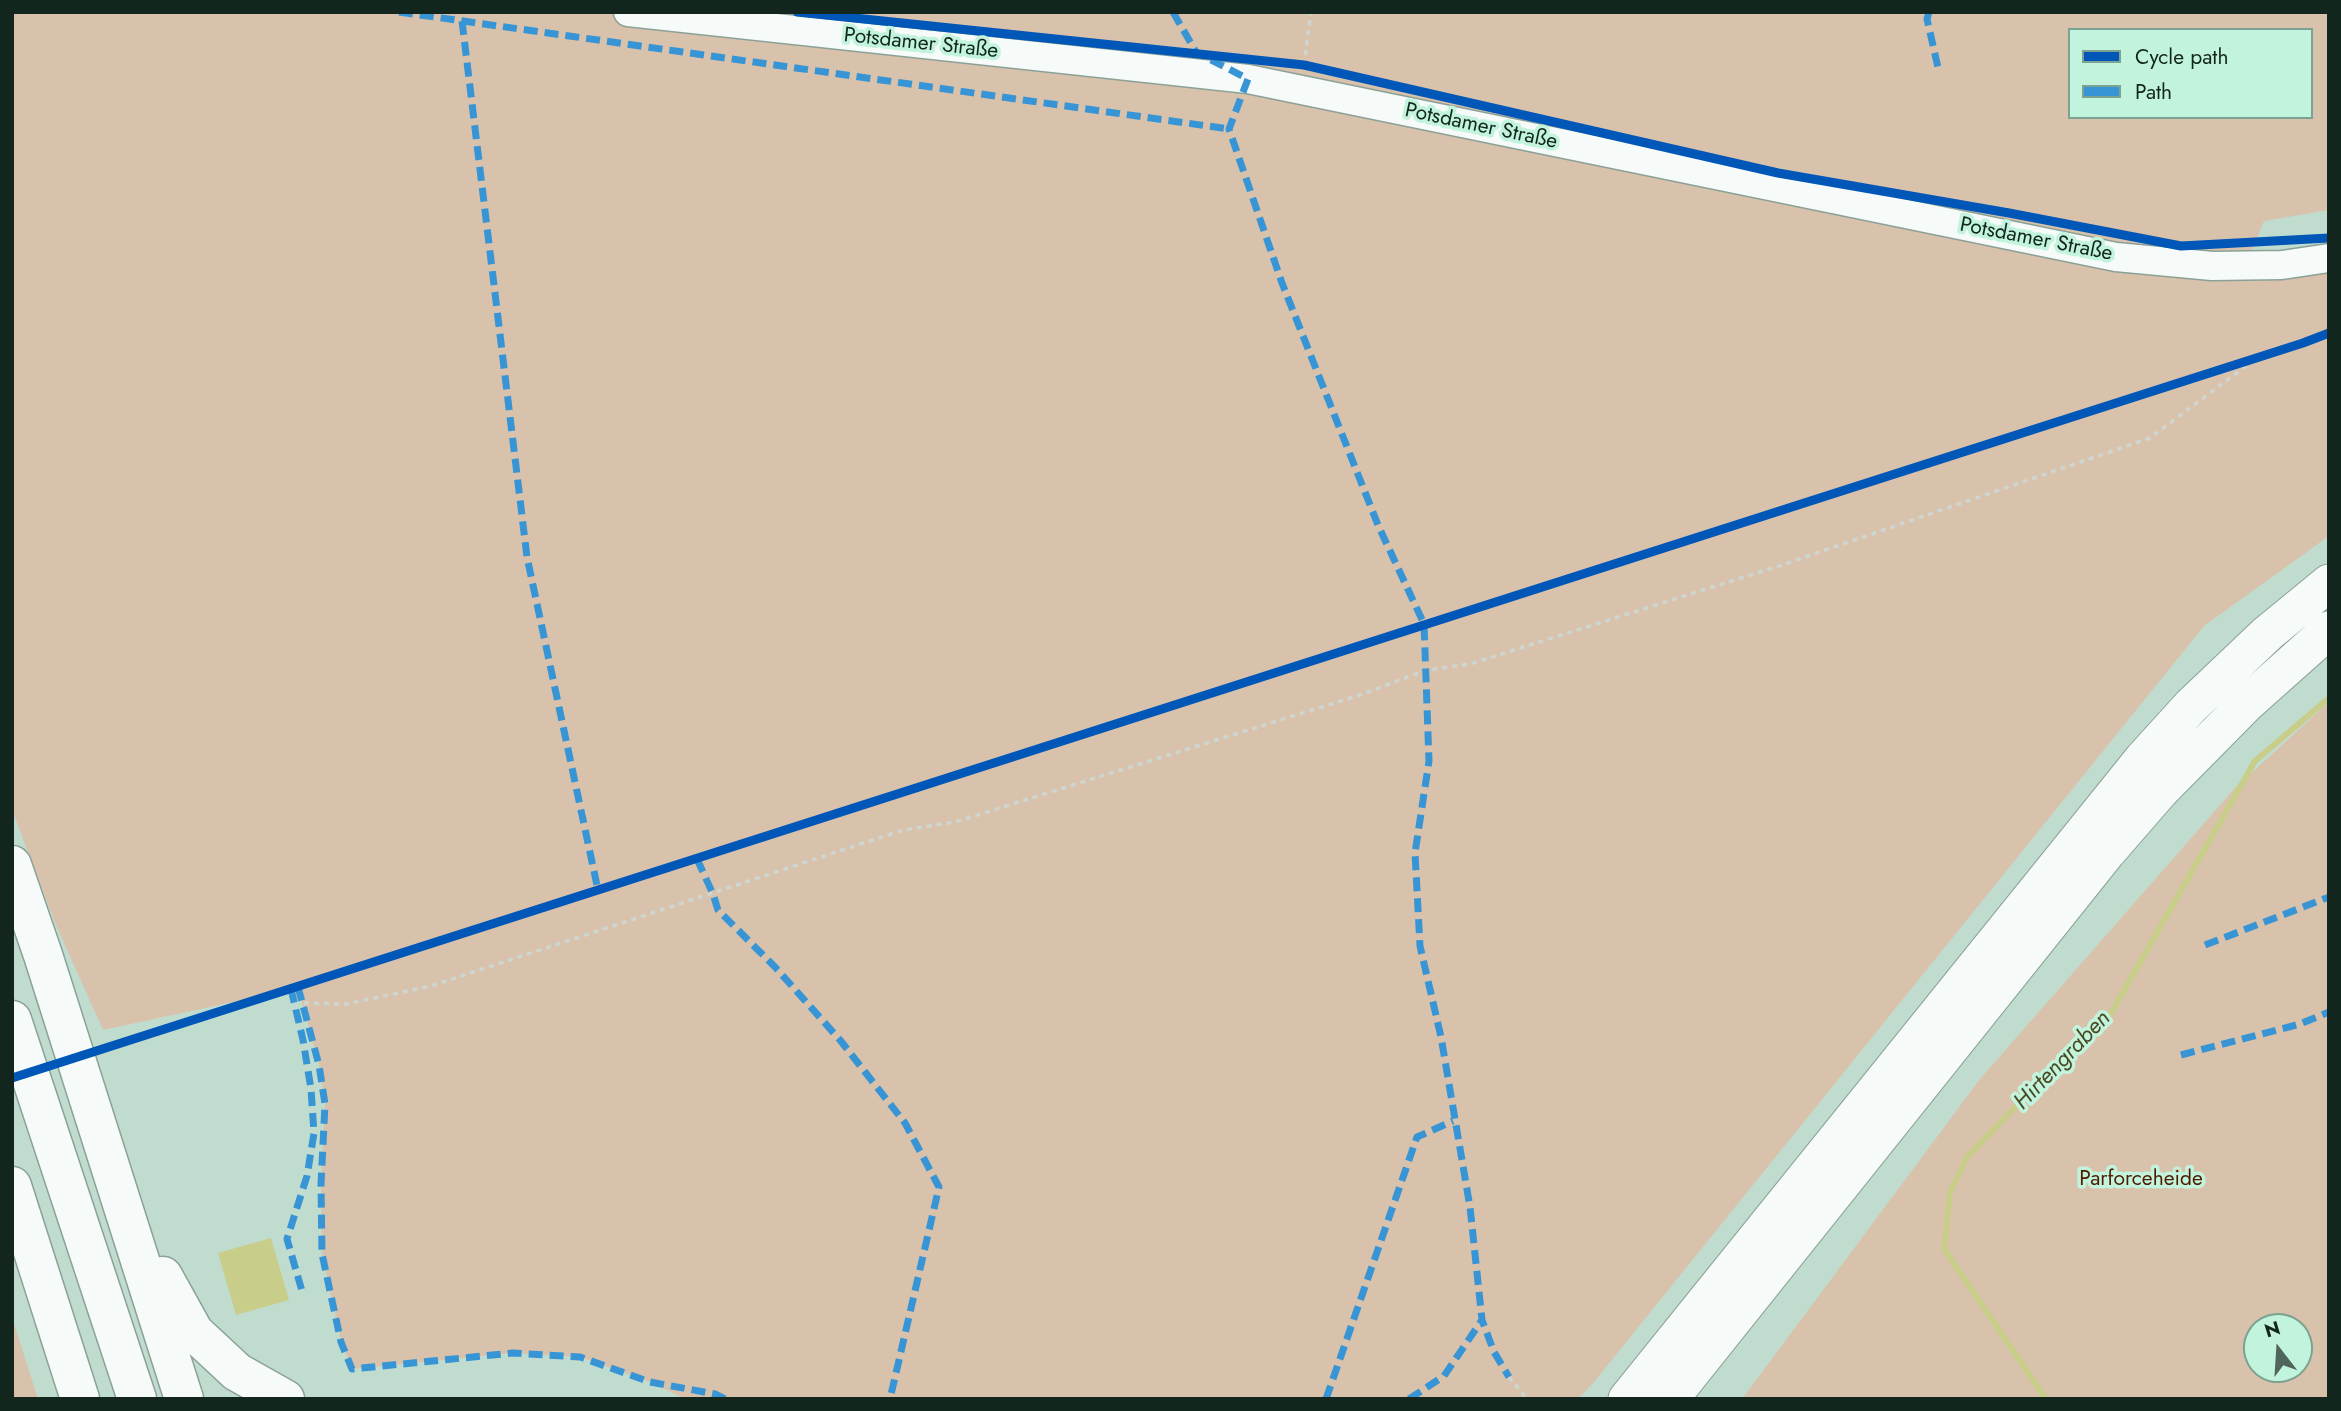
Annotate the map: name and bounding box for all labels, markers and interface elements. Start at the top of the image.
street label: Potsdamer Straße [843,23,999,65]
legend [2068,28,2313,119]
text: Cycle path [2135,42,2228,72]
text: Path [2135,77,2172,107]
street label: Potsdamer Straße [1403,99,1559,155]
street label: Potsdamer Straße [1957,213,2115,267]
water label: Hirtengraben [2009,1006,2117,1116]
park label: Parforceheide [2079,1167,2203,1193]
north arrow [2243,1313,2313,1383]
text: N [2261,1314,2283,1344]

